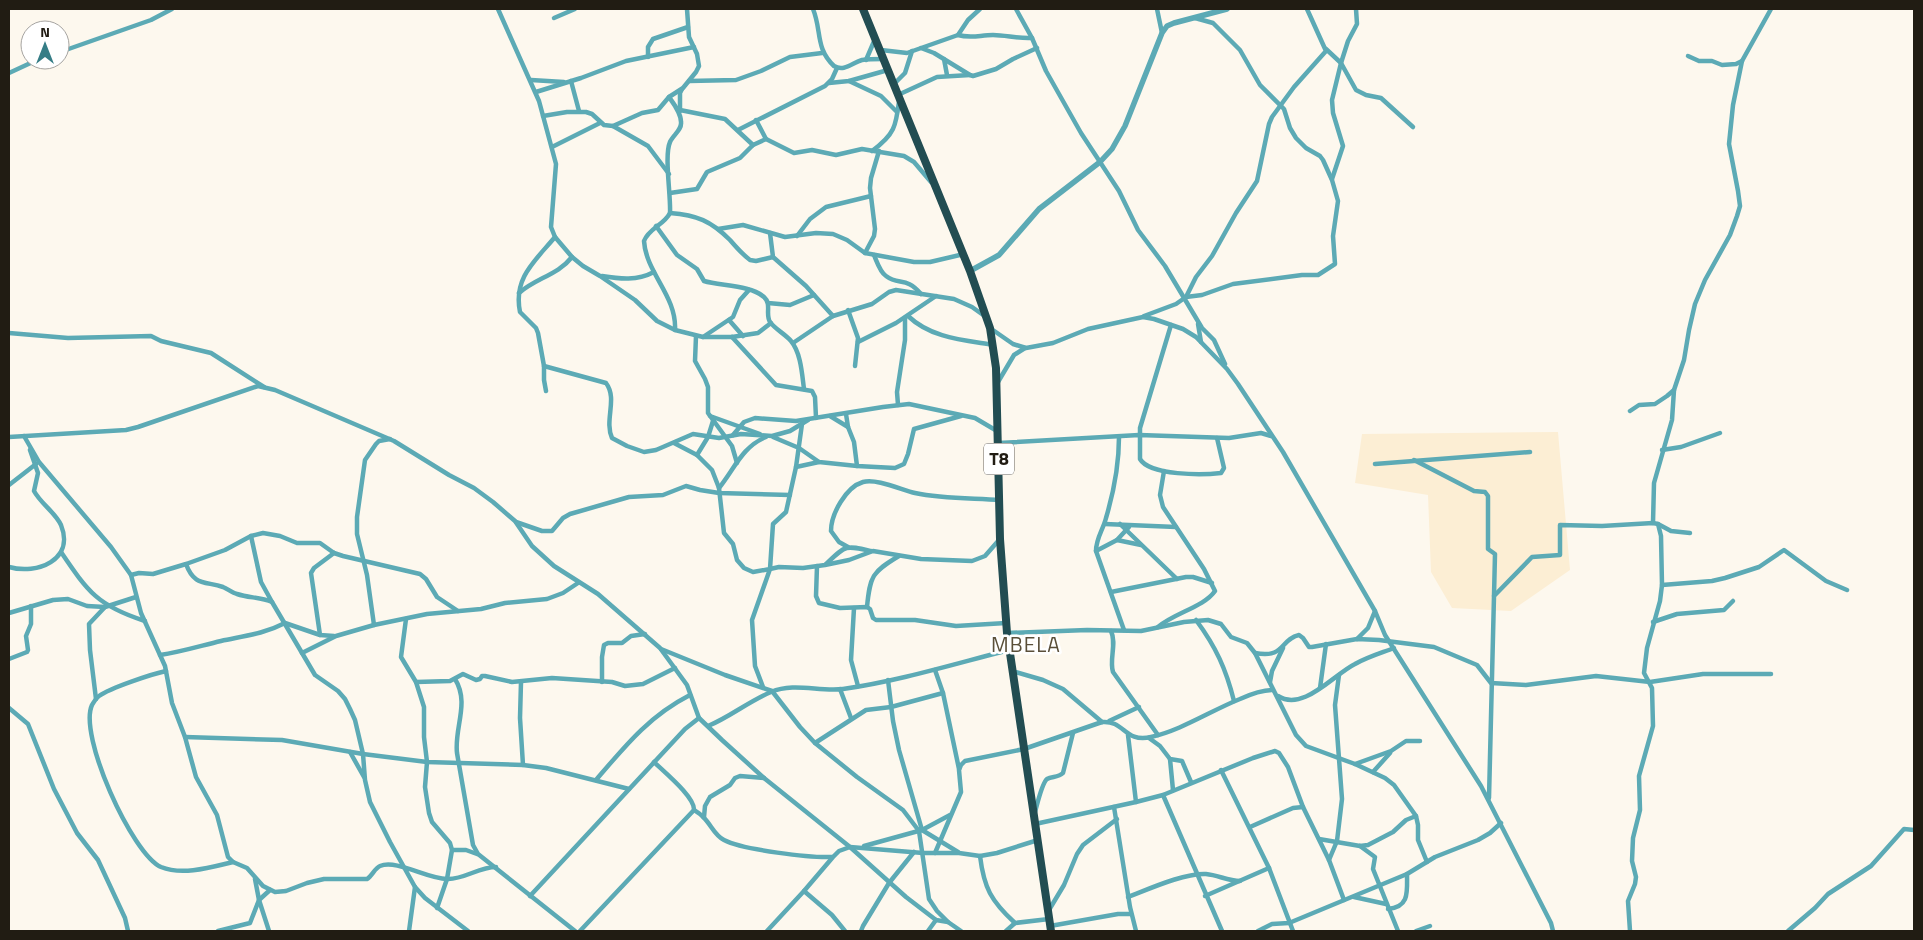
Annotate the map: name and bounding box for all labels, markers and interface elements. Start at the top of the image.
north arrow [20,20,70,70]
text: N [40,21,50,42]
road number: T8 [984,444,1014,474]
district label: MBELA [991,628,1061,660]

